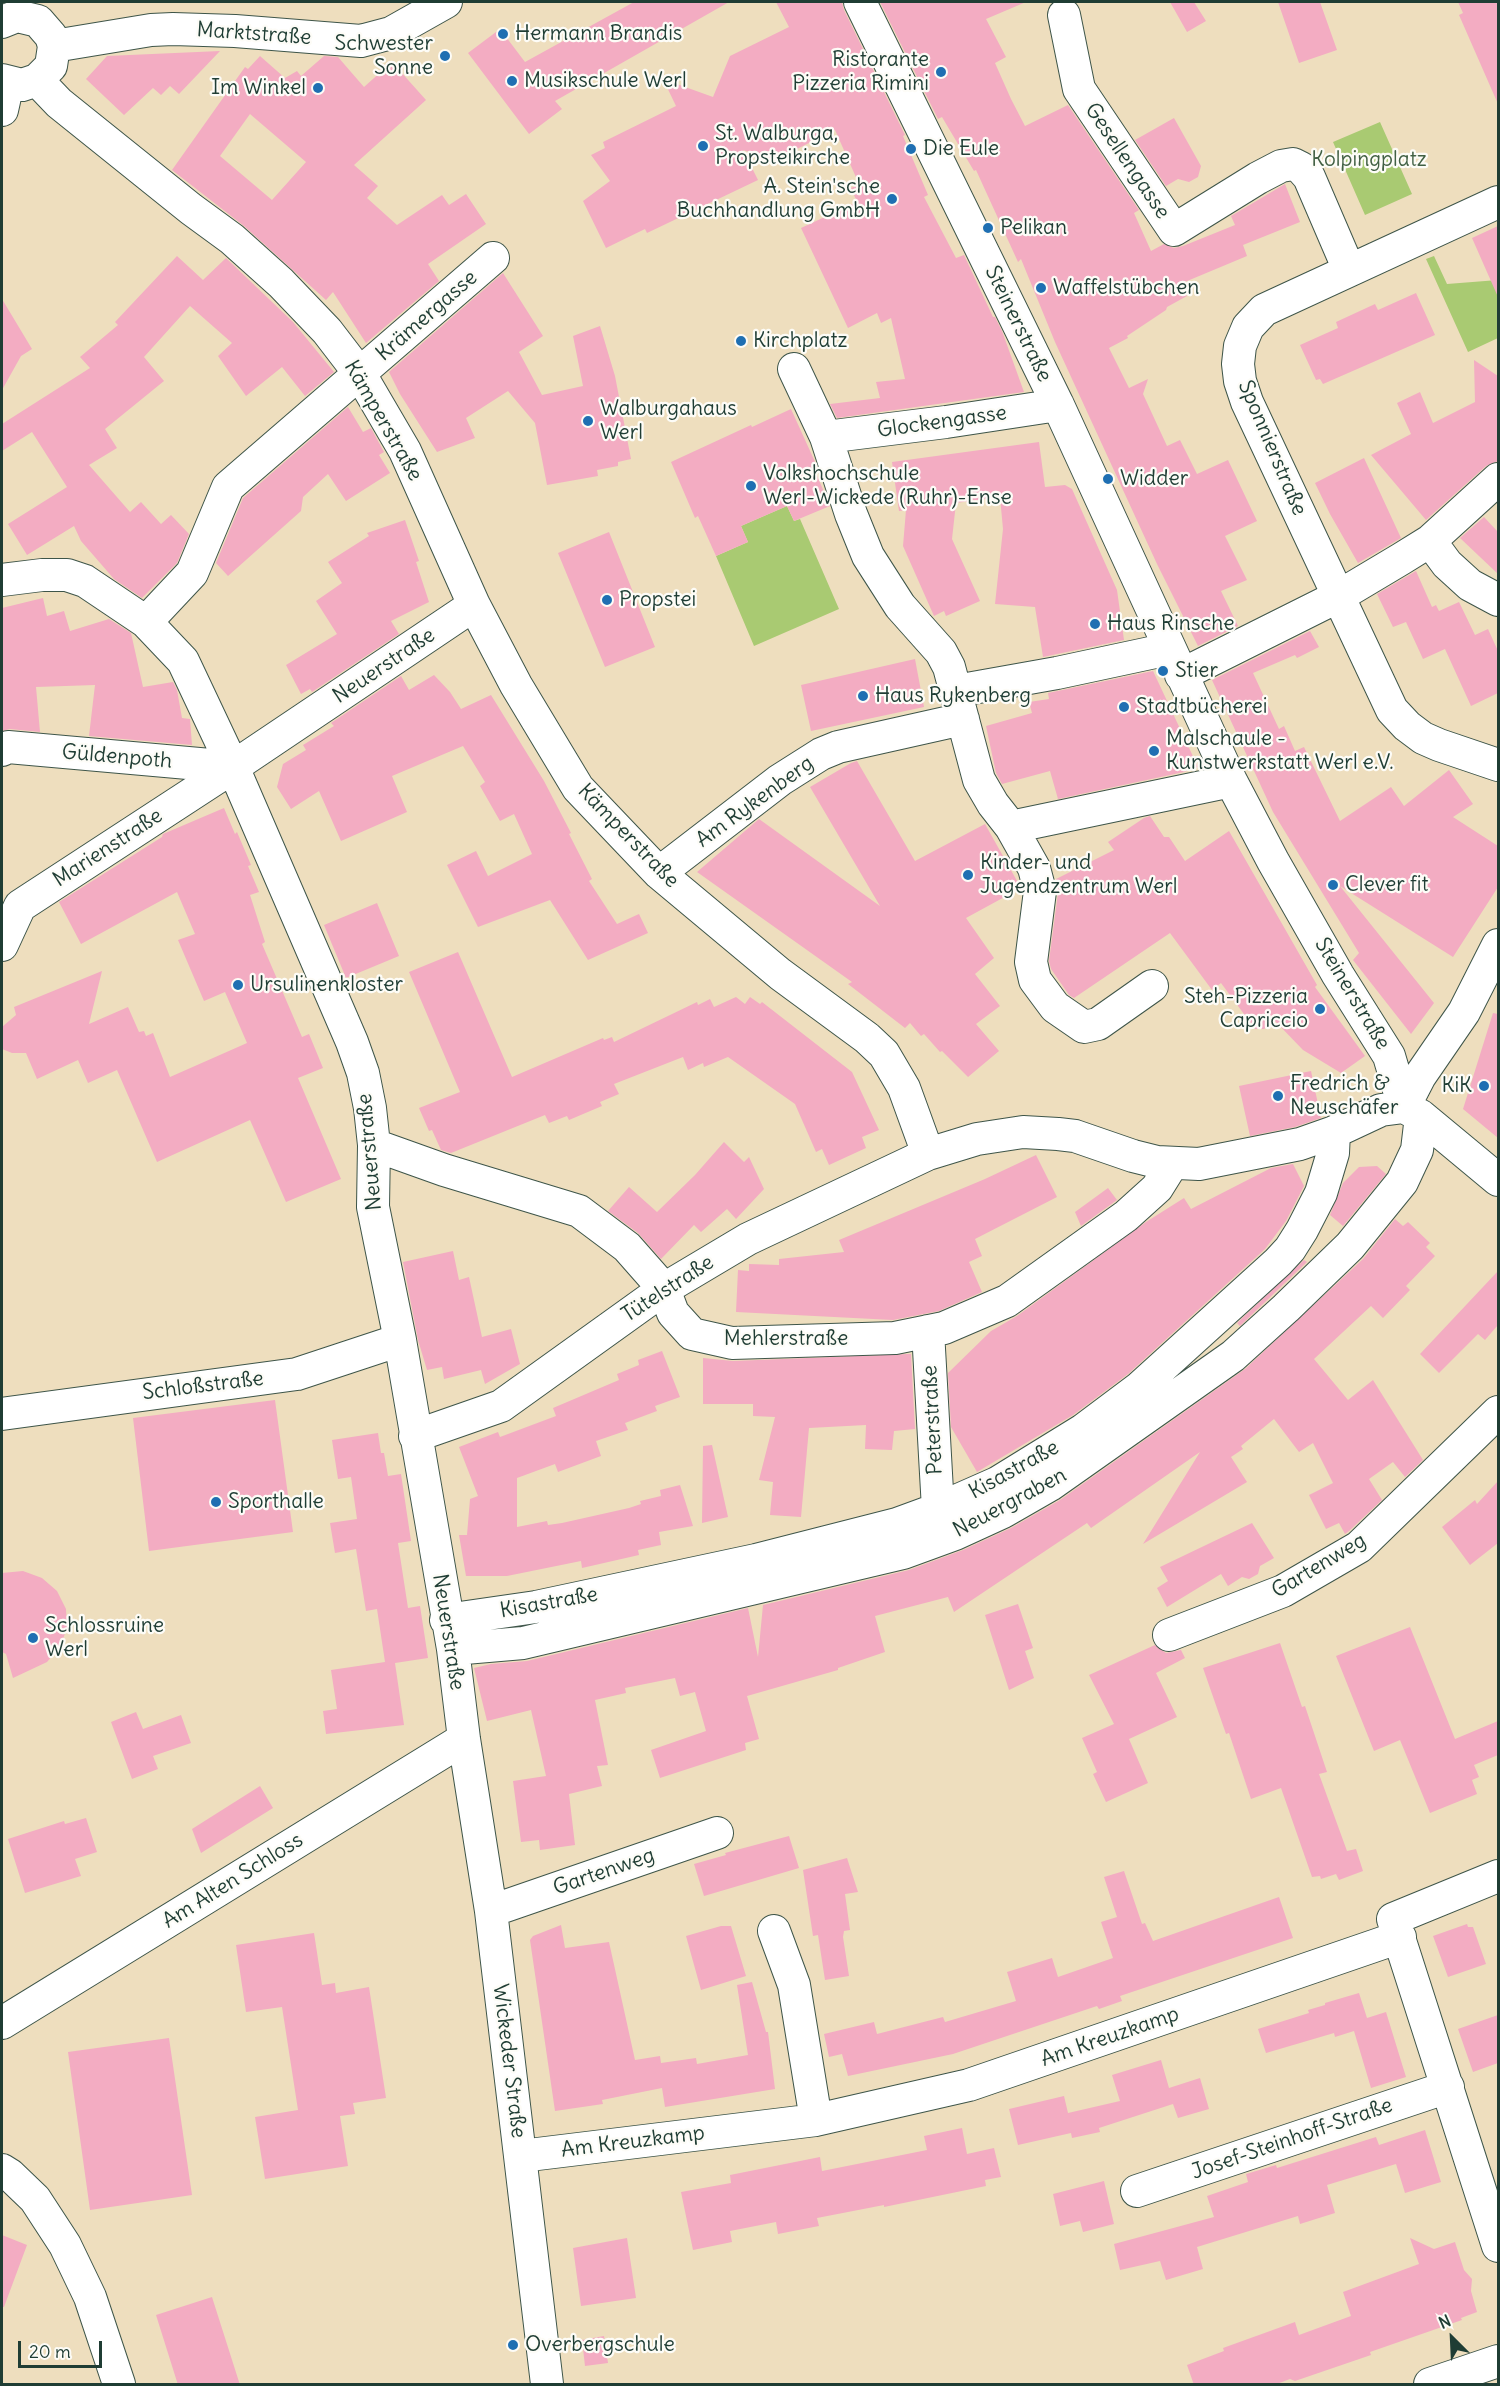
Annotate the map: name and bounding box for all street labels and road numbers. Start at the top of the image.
street label: Marktstraße [196,17,312,51]
street label: Gesellengasse [1079,98,1175,224]
street label: Steinerstraße [979,262,1057,386]
street label: Krämergasse [371,265,483,367]
street label: Kämperstraße [338,356,428,486]
street label: Sponnierstraße [1232,377,1312,519]
street label: Glockengasse [876,400,1008,444]
street label: Neuerstraße [328,623,440,709]
street label: Güldenpoth [61,740,173,774]
street label: Am Rykenberg [691,751,819,853]
street label: Kämperstraße [572,779,684,893]
street label: Marienstraße [49,803,167,893]
street label: Steinerstraße [1309,934,1395,1054]
street label: Neuerstraße [352,1092,388,1212]
street label: Tütelstraße [617,1250,719,1328]
street label: Mehlerstraße [724,1326,848,1352]
street label: Peterstraße [918,1365,948,1475]
street label: Schloßstraße [141,1366,265,1406]
street label: Kisastraße [965,1435,1063,1505]
street label: Neuergraben [949,1463,1071,1543]
street label: Gartenweg [1267,1528,1371,1604]
street label: Neuerstraße [426,1572,470,1692]
street label: Kisastraße [498,1582,600,1624]
street label: Am Alten Schloss [158,1828,308,1934]
street label: Gartenweg [550,1843,658,1901]
street label: Wickeder Straße [487,1983,531,2139]
street label: Am Kreuzkamp [1038,2002,1182,2072]
street label: Josef-Steinhoff-Straße [1188,2093,1396,2185]
street label: Am Kreuzkamp [560,2121,706,2163]

